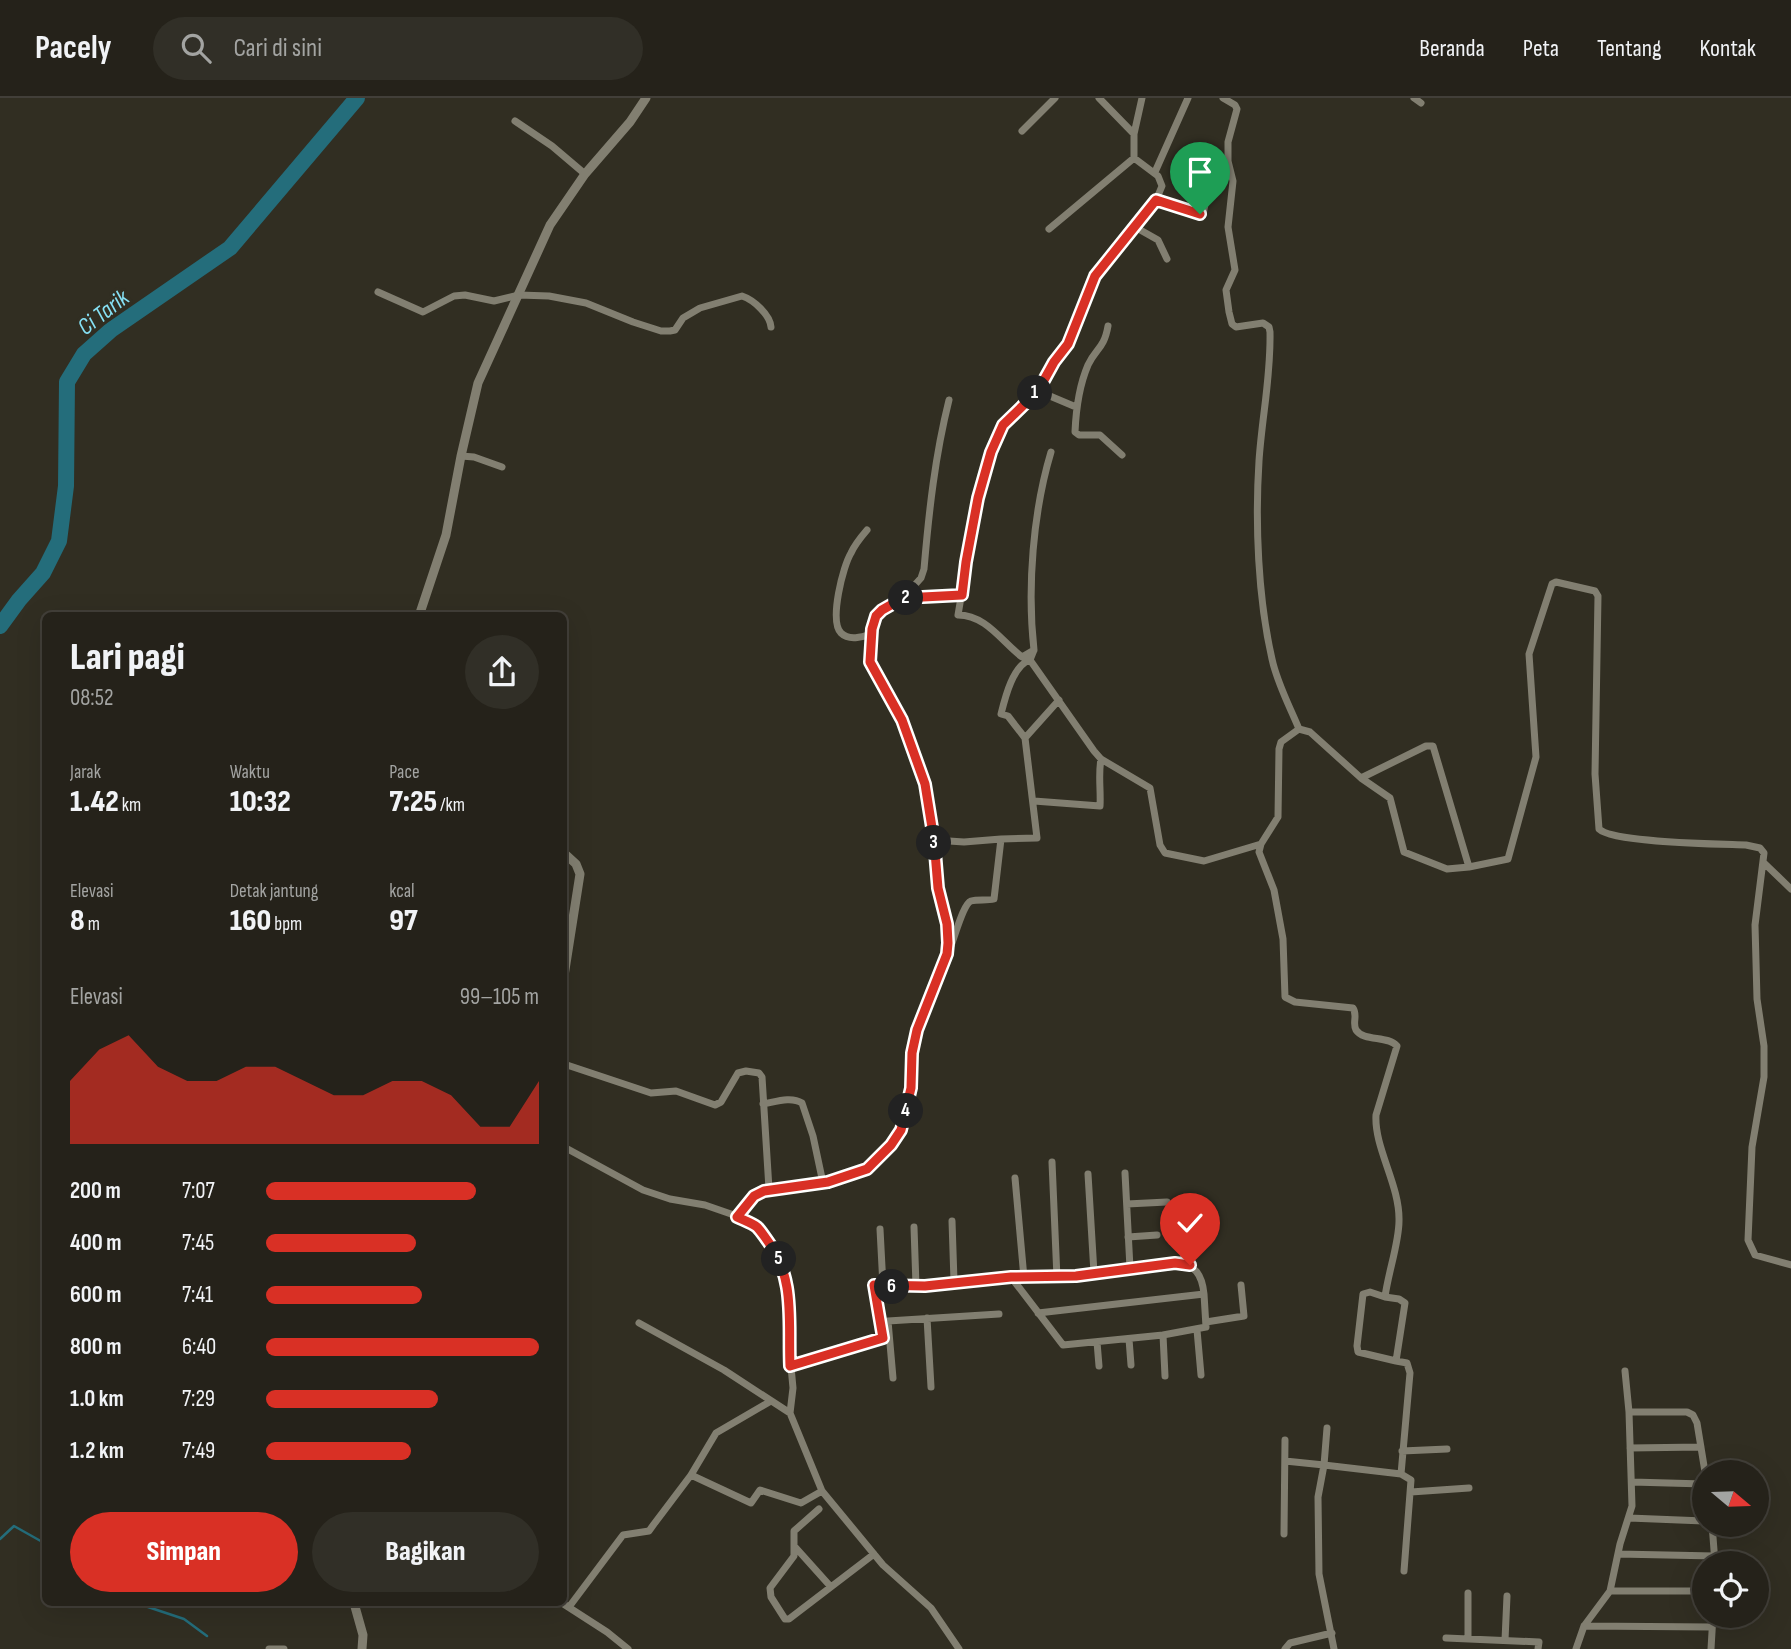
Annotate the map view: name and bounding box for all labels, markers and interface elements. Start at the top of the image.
search box [153,17,643,80]
text: Pacely [35,28,111,68]
icon: search [177,29,215,67]
text: Cari di sini [233,33,322,64]
text: Beranda [1419,34,1485,63]
text: Peta [1523,34,1559,63]
text: Tentang [1597,34,1662,63]
text: Kontak [1700,34,1756,63]
pin [1170,142,1230,214]
icon: arrive [1181,153,1219,191]
water label: Ci Tarik [72,283,136,341]
pin: 1 [1018,376,1052,410]
text: 1 [1031,381,1038,404]
pin: 2 [888,580,923,616]
text: 2 [901,586,910,609]
text: Lari pagi [70,635,185,680]
button: share [465,635,539,709]
text: 08:52 [70,684,113,712]
text: Jarak [70,761,101,784]
text: Waktu [230,761,270,784]
text: Pace [389,761,420,784]
text: 1.42 [70,784,119,820]
text: 10:32 [230,784,291,820]
text: 7:25 [389,784,437,820]
text: km [119,794,141,817]
text: /km [437,794,465,817]
pin: 3 [916,826,951,860]
text: 3 [929,831,938,854]
text: Elevasi [70,880,114,903]
text: Detak jantung [230,880,318,903]
text: kcal [389,880,414,903]
text: 8 [70,903,85,939]
text: 160 [230,903,271,939]
text: 97 [389,903,418,939]
text: m [85,913,100,936]
text: bpm [271,913,302,936]
text: Elevasi [70,983,123,1011]
text: 99–105 m [460,983,539,1011]
pin: 4 [888,1094,923,1128]
text: 4 [901,1099,910,1122]
text: 200 m [70,1177,121,1205]
text: 7:07 [182,1177,215,1205]
pin [1160,1193,1220,1265]
icon: check [1171,1204,1209,1242]
text: 400 m [70,1229,121,1257]
text: 7:45 [182,1229,214,1257]
pin: 5 [762,1242,796,1276]
text: 5 [774,1247,783,1270]
pin: 6 [874,1270,910,1304]
text: 6 [887,1275,896,1298]
text: 600 m [70,1281,122,1309]
text: 7:41 [182,1281,213,1309]
text: 800 m [70,1333,122,1361]
text: 6:40 [182,1333,216,1361]
text: 1.0 km [70,1385,124,1413]
text: 7:29 [182,1385,215,1413]
text: 1.2 km [70,1437,124,1465]
text: 7:49 [182,1437,215,1465]
north arrow [1692,1460,1769,1536]
map controls [1692,1460,1769,1628]
button: Simpan [70,1512,298,1592]
button: Bagikan [312,1512,539,1592]
button: locate [1692,1551,1769,1628]

